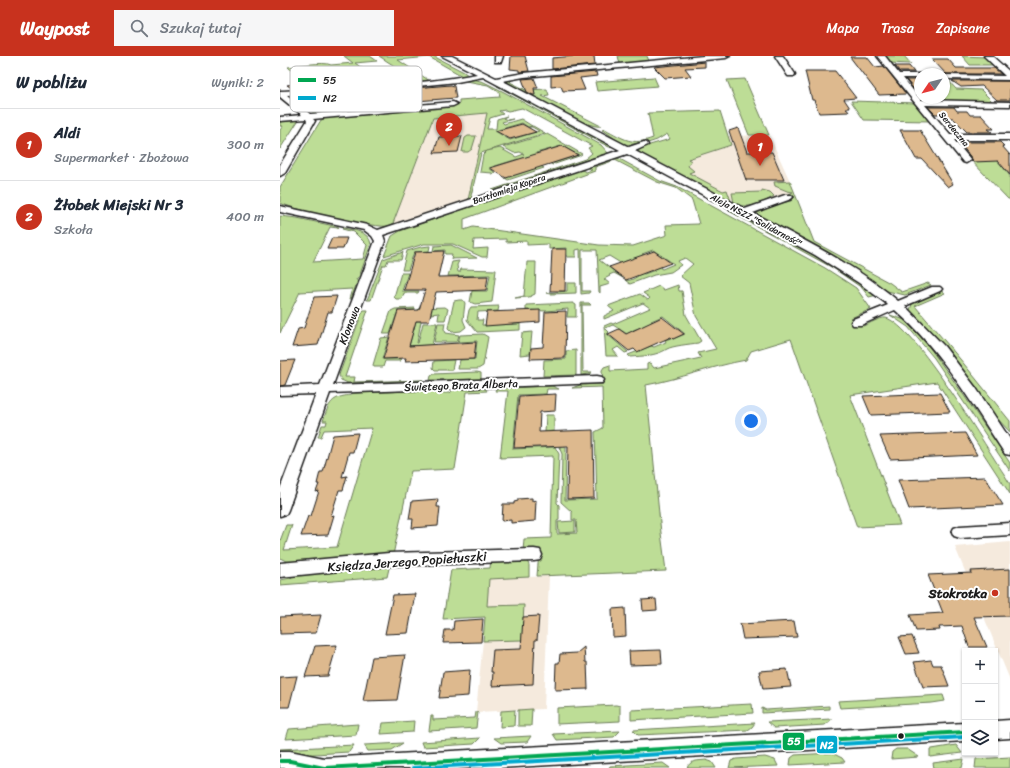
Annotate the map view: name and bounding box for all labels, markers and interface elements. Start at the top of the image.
search box [114,10,394,46]
text: Waypost [20,12,90,45]
text: Szukaj tutaj [160,15,241,41]
text: Mapa [826,16,859,41]
text: Trasa [881,16,914,41]
text: Zapisane [936,16,990,41]
icon: search [128,17,150,39]
legend [290,66,422,112]
text: W pobliżu [16,67,87,97]
north arrow [914,68,950,104]
text: Wyniki: 2 [211,71,264,94]
text: 55 [323,71,337,90]
text: N2 [323,89,338,108]
street label: Serdeczna [935,108,974,151]
pin: 2 [436,113,462,146]
text: Aldi [54,120,80,146]
text: 1 [26,133,32,156]
text: 300 m [227,133,264,156]
pin: 1 [747,133,773,166]
text: Supermarket · Zbożowa [54,146,189,169]
street label: Bartłomieja Kopera [470,169,548,209]
street label: Aleja NSZZ "Solidarność" [707,189,806,251]
text: Żłobek Miejski Nr 3 [54,192,183,218]
text: 2 [25,205,33,228]
text: 400 m [226,205,264,228]
text: Szkoła [54,218,93,241]
street label: Klonowa [333,303,366,347]
street label: Świętego Brata Alberta [404,374,519,397]
your location [741,411,761,431]
street label: Księdza Jerzego Popiełuszki [327,544,488,579]
place label: Stokrotka [928,582,987,605]
marker: Stokrotka [990,588,1000,598]
map controls [962,648,998,756]
button: + [962,648,998,684]
button: − [962,684,998,720]
button: layers [962,720,998,756]
unlabelled marker [896,731,906,741]
line badge: 55 [782,732,805,751]
text: 55 [787,732,801,751]
line badge: N2 [816,735,838,754]
text: N2 [819,736,835,755]

